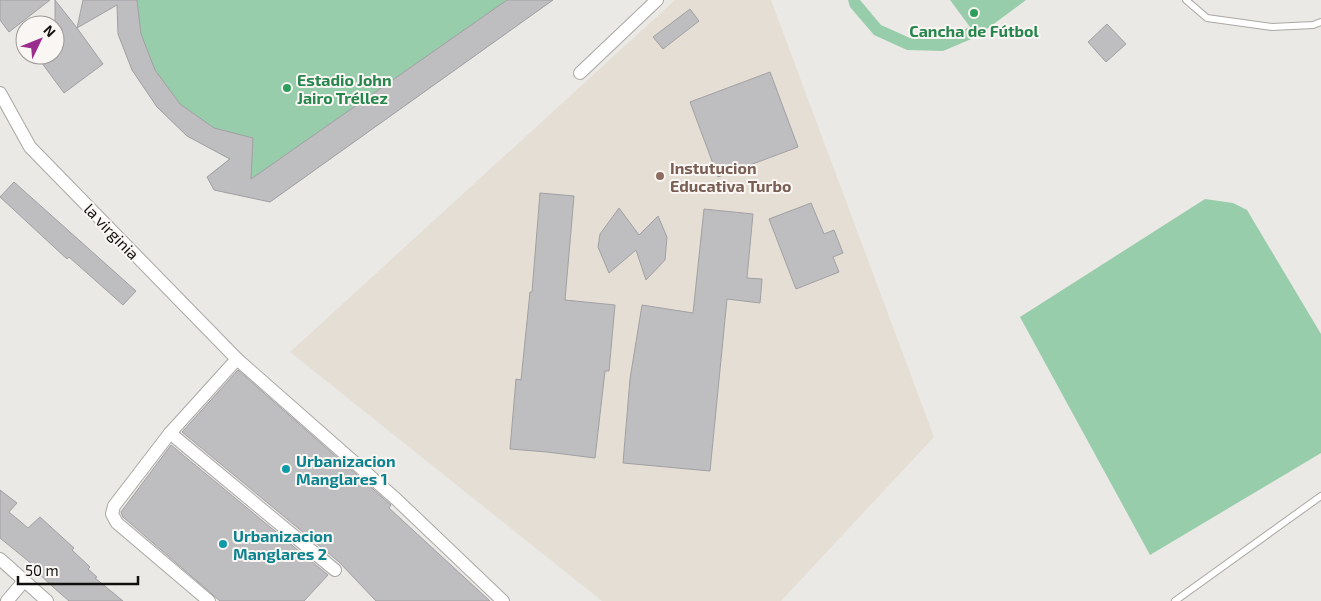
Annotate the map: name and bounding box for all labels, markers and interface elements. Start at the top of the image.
marker: Cancha de Fútbol [968,7,980,19]
north arrow [15,15,65,65]
text: N [40,21,60,40]
place label: Cancha de Fútbol [909,21,1039,40]
place label: Estadio John Jairo Tréllez [297,70,392,107]
marker: Estadio John Jairo Tréllez [281,82,293,94]
place label: Instutucion Educativa Turbo [670,158,791,195]
marker: Instutucion Educativa Turbo [654,170,666,182]
street label: la virginia [81,199,143,263]
place label: Urbanizacion Manglares 1 [296,451,396,488]
marker: Urbanizacion Manglares 1 [280,463,292,475]
place label: Urbanizacion Manglares 2 [233,526,333,563]
marker: Urbanizacion Manglares 2 [217,538,229,550]
scale bar [18,554,138,586]
text: 50 m [25,561,59,579]

